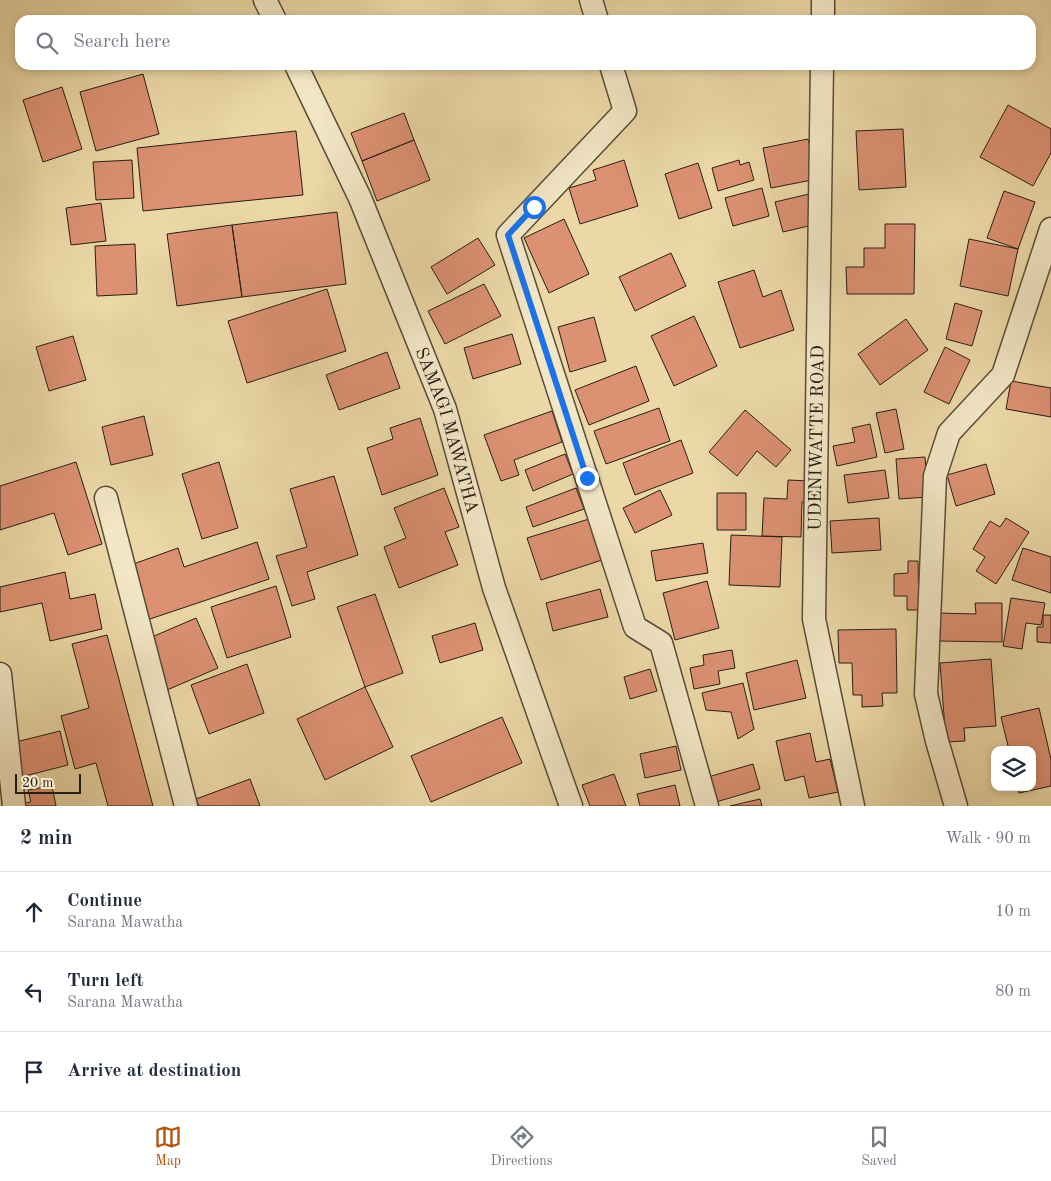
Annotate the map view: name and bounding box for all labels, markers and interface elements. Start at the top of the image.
search box [15,15,1036,70]
icon: search [33,29,61,57]
text: Search here [73,33,170,52]
route start [523,196,546,219]
street label: SAMAGI MAWATHA [411,345,481,516]
street label: UDENIWATTE ROAD [806,345,828,531]
route end [576,467,599,490]
map controls [991,746,1036,791]
button: layers [991,746,1036,791]
scale bar [15,771,81,794]
text: 20 m [22,776,53,790]
text: 2 min [20,828,73,849]
text: Walk · 90 m [945,831,1031,847]
text: Continue [67,892,142,911]
icon: ahead [20,898,48,926]
text: 10 m [995,904,1031,920]
text: Sarana Mawatha [67,915,183,931]
text: Turn left [67,972,144,991]
icon: left [20,978,48,1006]
text: 80 m [995,984,1031,1000]
text: Sarana Mawatha [67,995,183,1011]
icon: arrive [20,1058,48,1086]
text: Arrive at destination [67,1062,241,1081]
tab: Map [154,1123,182,1170]
tab: Directions [491,1123,553,1170]
tab: Saved [861,1123,897,1170]

